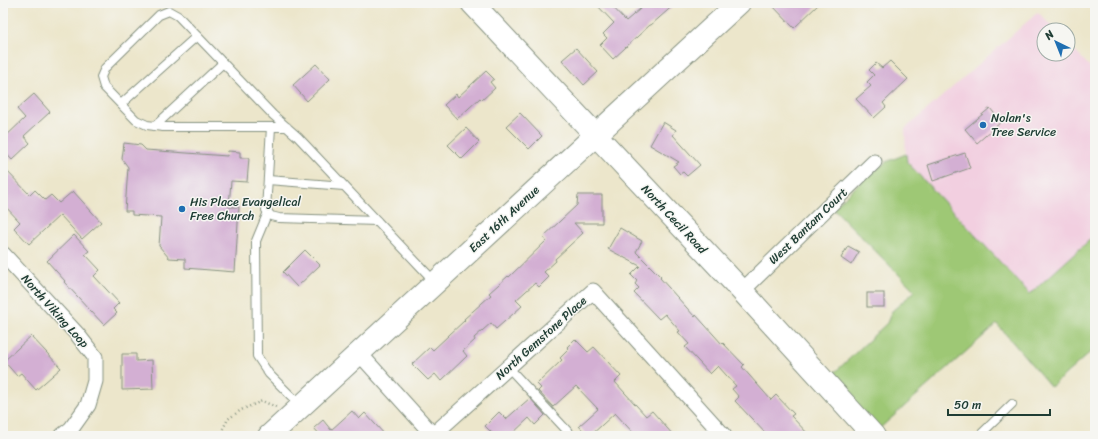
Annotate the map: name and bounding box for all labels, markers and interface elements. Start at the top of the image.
north arrow [1036,22,1076,62]
text: N [1040,25,1059,45]
place label: Nolan's Tree Service [991,107,1056,143]
marker: Nolan's Tree Service [978,120,988,130]
street label: North Cecil Road [636,179,713,260]
street label: East 16th Avenue [463,180,545,258]
street label: West Bantam Court [763,182,853,270]
place label: His Place Evangelical Free Church [190,191,302,227]
marker: His Place Evangelical Free Church [177,204,187,214]
street label: North Viking Loop [15,269,95,354]
street label: North Gemstone Place [490,290,592,385]
scale bar [948,391,1050,417]
text: 50 m [954,394,981,416]

